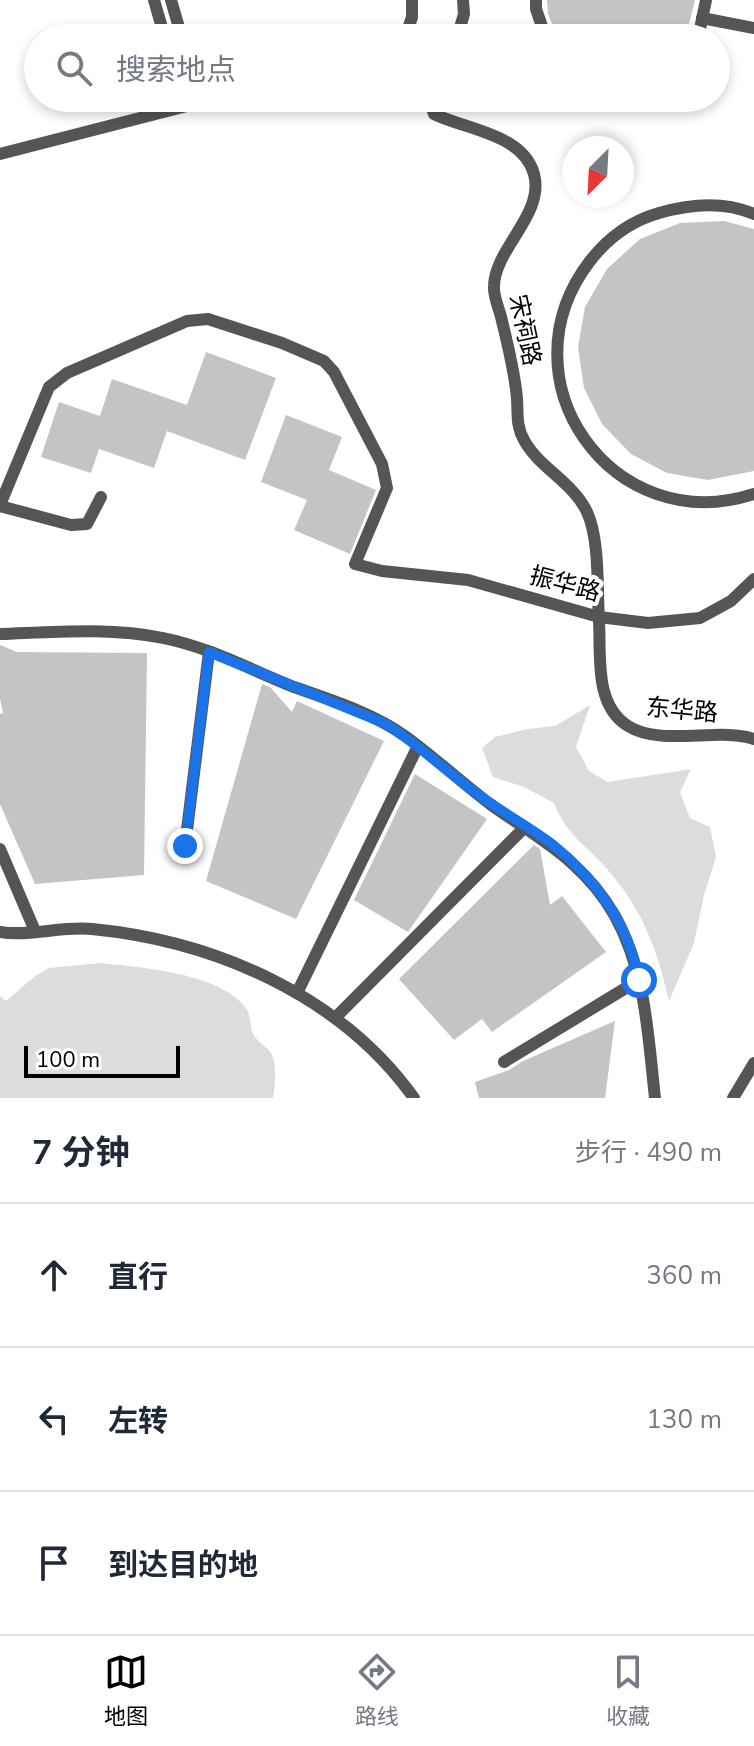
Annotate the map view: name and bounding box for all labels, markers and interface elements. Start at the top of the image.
search box [24,24,730,112]
icon: search [52,46,96,90]
text: 搜索地点 [116,50,236,91]
north arrow [562,136,634,208]
street label: 宋祠路 [502,291,548,369]
street label: 振华路 [526,559,604,609]
street label: 东华路 [645,691,719,729]
route end [167,828,203,864]
route start [621,962,657,998]
scale bar [24,1042,180,1078]
text: 100 m [36,1045,100,1075]
text: 7 分钟 [32,1130,130,1176]
text: 步行 · 490 m [575,1135,722,1170]
icon: ahead [32,1253,76,1297]
text: 直行 [108,1257,168,1298]
text: 360 m [646,1258,722,1293]
icon: left [32,1397,76,1441]
text: 左转 [108,1401,168,1442]
text: 130 m [646,1402,722,1437]
icon: arrive [32,1541,76,1585]
text: 到达目的地 [108,1545,258,1586]
tab: 地图 [104,1650,148,1732]
tab: 路线 [355,1650,399,1732]
tab: 收藏 [606,1650,650,1732]

